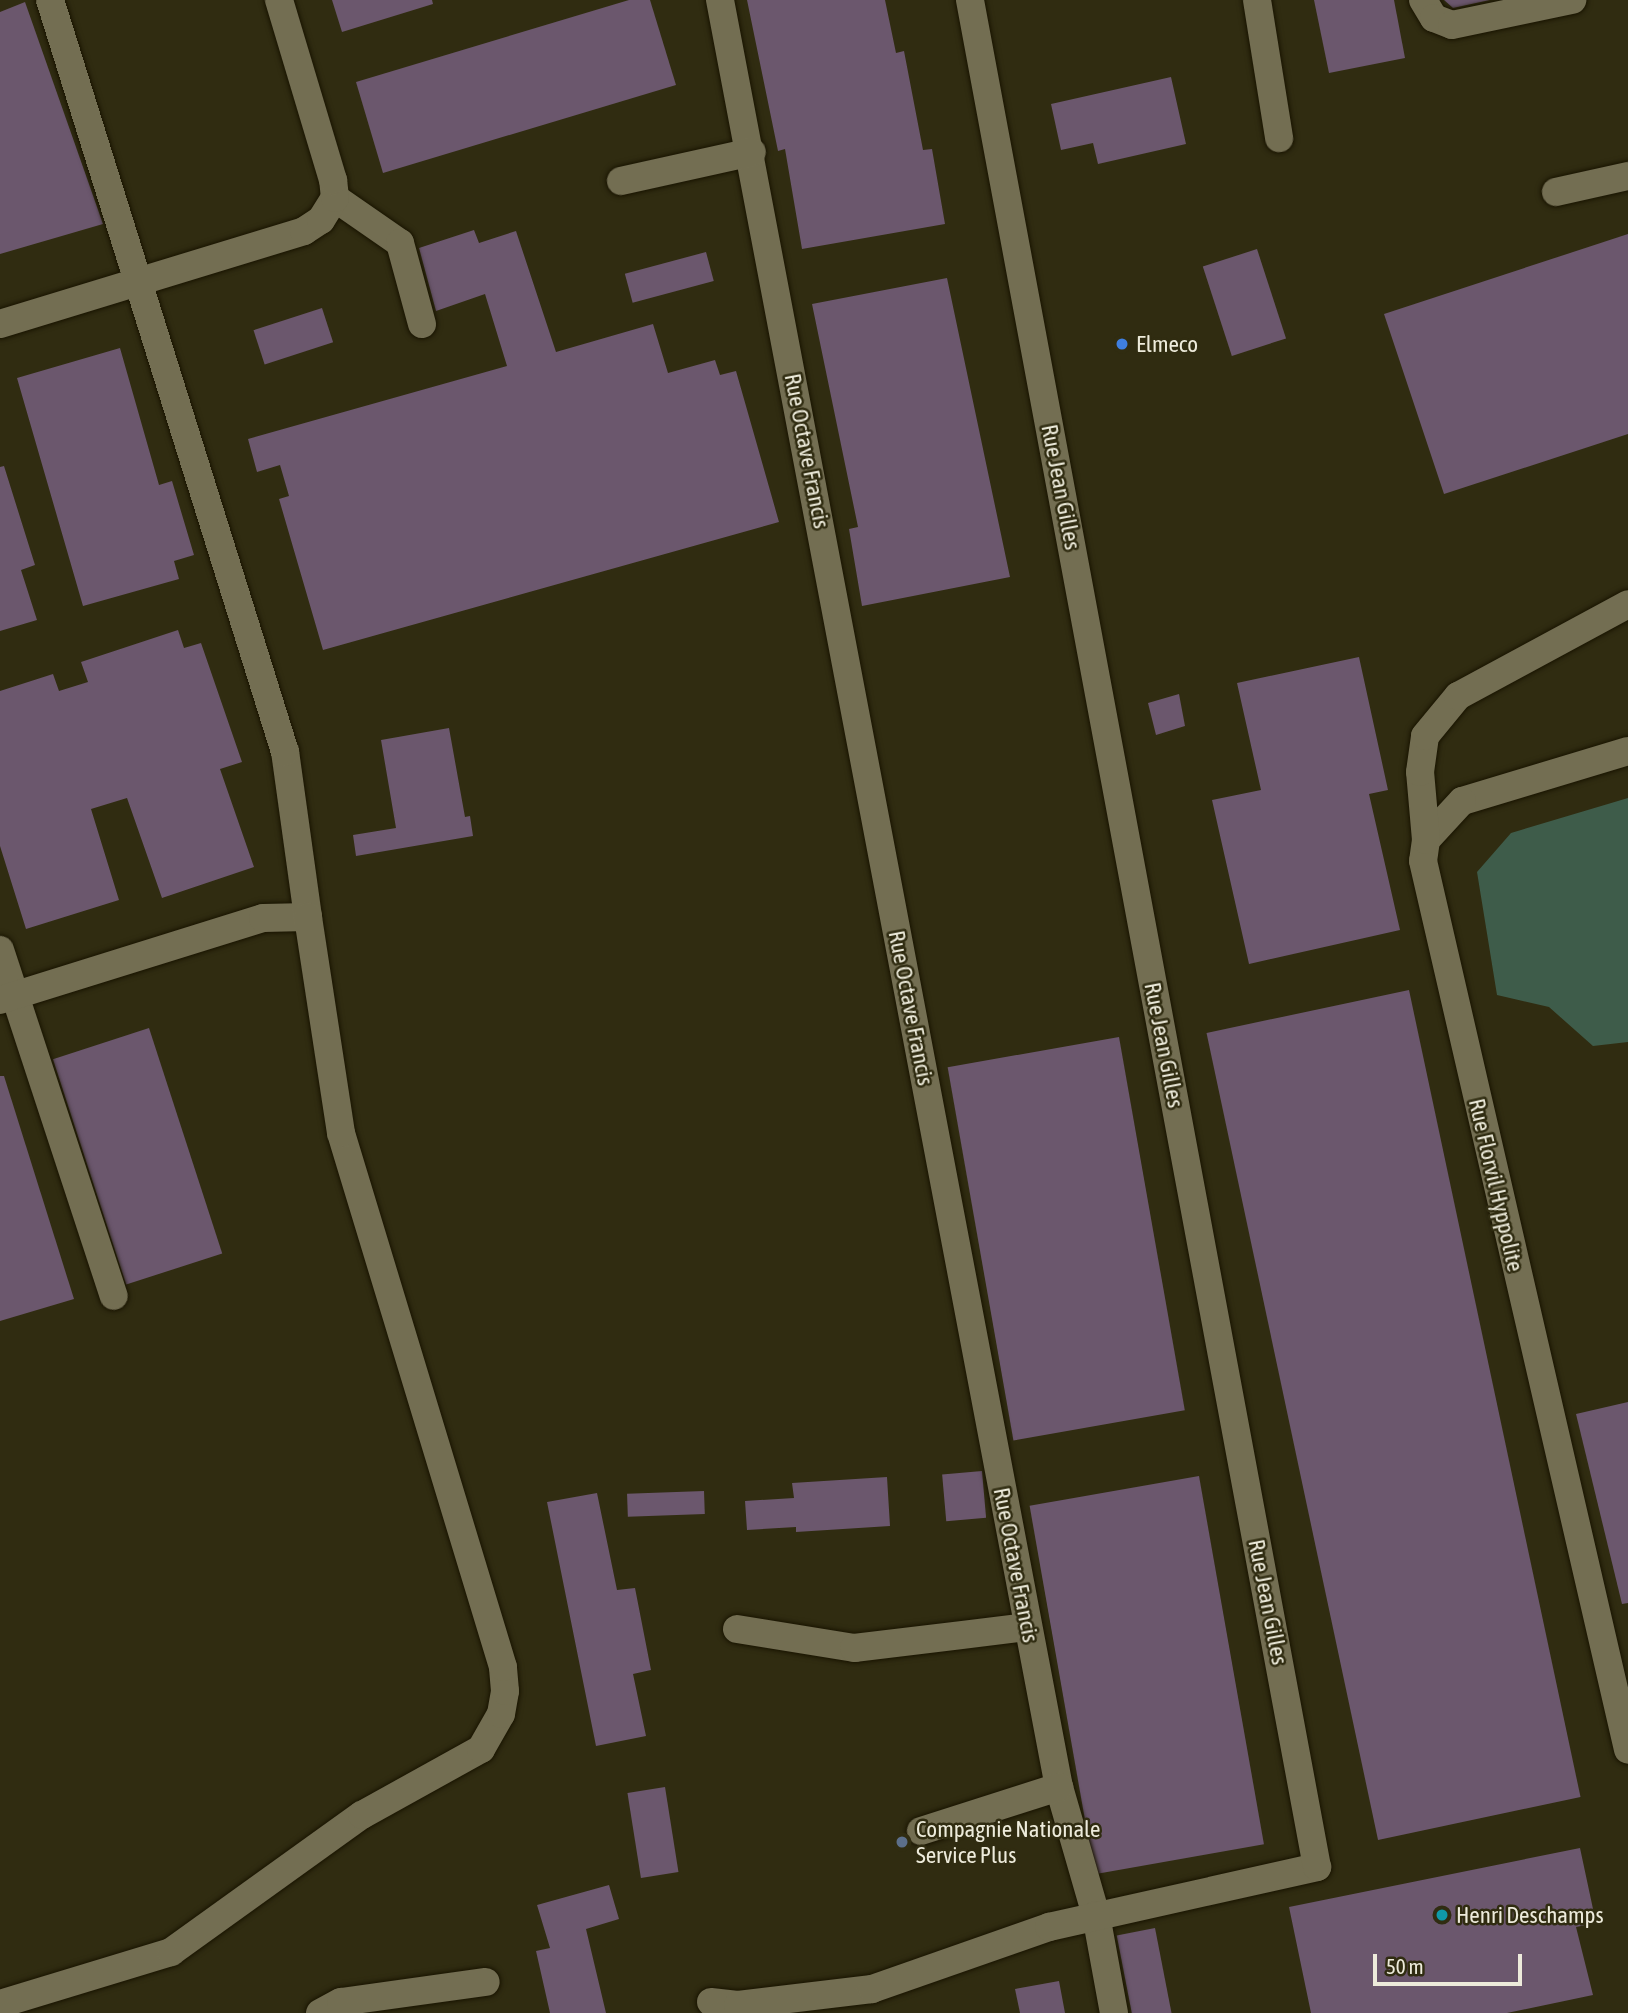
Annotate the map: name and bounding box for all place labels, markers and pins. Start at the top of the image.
place label: Elmeco [1136,330,1198,358]
marker: Elmeco [1114,336,1130,352]
place label: Compagnie Nationale Service Plus [916,1815,1100,1869]
marker: Compagnie Nationale Service Plus [894,1834,910,1850]
place label: Henri Deschamps [1456,1901,1604,1929]
marker: Henri Deschamps [1434,1907,1450,1923]

